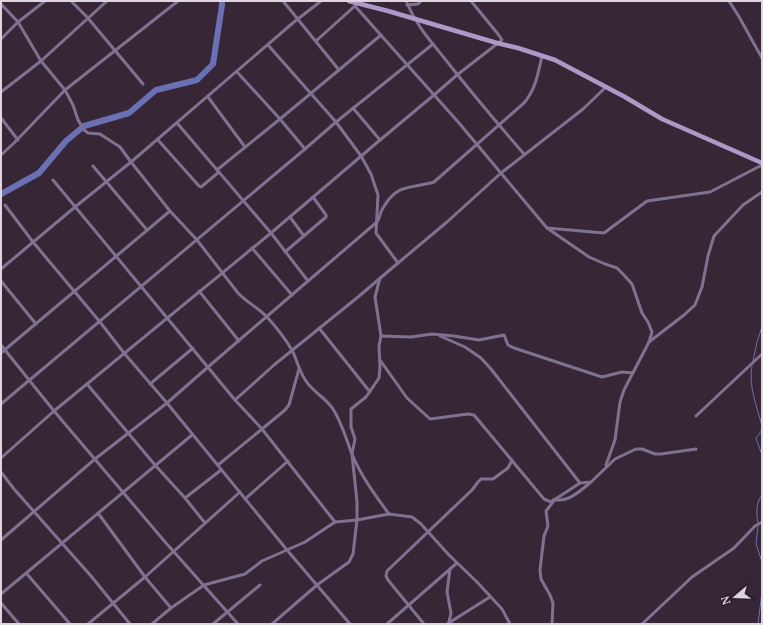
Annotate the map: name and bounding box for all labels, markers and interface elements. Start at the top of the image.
north arrow [715,577,755,617]
text: N [717,593,734,606]

